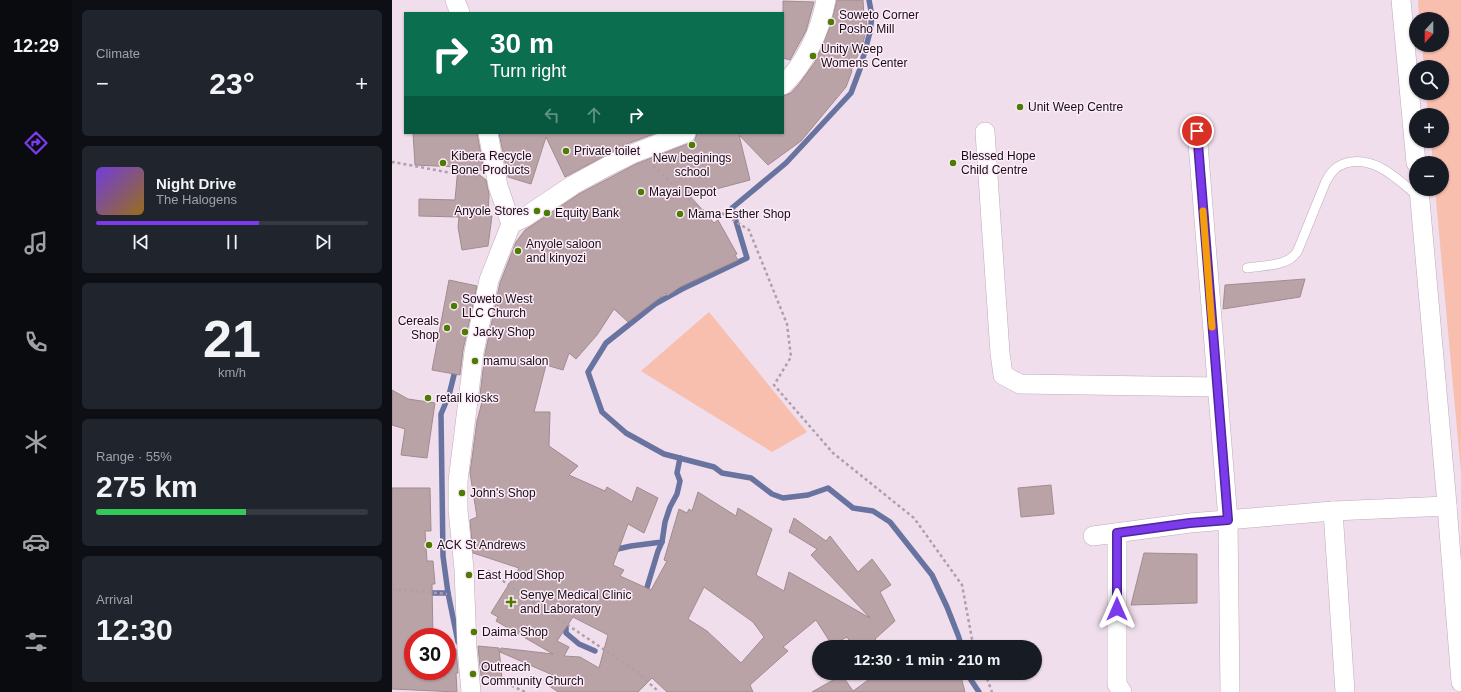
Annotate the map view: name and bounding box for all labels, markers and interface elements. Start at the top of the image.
place label: Soweto Corner Posho Mill [839,8,919,36]
north arrow [1409,12,1449,52]
map controls [1409,12,1449,196]
marker: Soweto Corner Posho Mill [826,17,836,27]
icon: right [424,28,476,80]
text: 30 m [490,28,554,59]
text: 12:29 [13,36,59,56]
place label: Unity Weep Womens Center [821,42,907,70]
text: Climate [96,46,140,61]
marker: Unity Weep Womens Center [808,51,818,61]
button: search [1409,60,1449,100]
text: Turn right [490,61,566,81]
text: 23° [209,67,255,100]
text: − [96,71,109,96]
text: + [355,71,368,96]
place label: Unit Weep Centre [1028,100,1123,114]
marker: Unit Weep Centre [1015,102,1025,112]
icon: left [541,104,563,126]
icon: ahead [583,104,605,126]
icon: right [625,104,647,126]
button: + [1409,108,1449,148]
pin [1180,114,1214,148]
icon: arrive [1186,120,1208,142]
icon: directions [22,129,50,157]
marker: New beginings school [687,140,697,150]
place label: Private toilet [574,144,641,158]
marker: Private toilet [561,146,571,156]
place label: Kibera Recycle Bone Products [451,149,532,177]
place label: Blessed Hope Child Centre [961,149,1036,177]
place label: New beginings school [653,151,731,179]
button: − [1409,156,1449,196]
marker: Kibera Recycle Bone Products [438,158,448,168]
marker: Blessed Hope Child Centre [948,158,958,168]
text: Night Drive [156,175,236,192]
place label: Mayai Depot [649,185,717,199]
marker: Mayai Depot [636,187,646,197]
text: The Halogens [156,192,237,207]
place label: Anyole Stores [454,204,529,218]
marker: Anyole Stores [532,206,542,216]
place label: Equity Bank [555,206,620,220]
place label: Mama Esther Shop [688,207,791,221]
marker: Equity Bank [542,208,552,218]
marker: Mama Esther Shop [675,209,685,219]
icon: music [22,229,50,257]
icon: previous [130,231,152,253]
icon: pause [221,231,243,253]
icon: next [312,231,334,253]
place label: Anyole saloon and kinyozi [526,237,601,265]
marker: Anyole saloon and kinyozi [513,246,523,256]
place label: Soweto West LLC Church [462,292,533,320]
marker: Soweto West LLC Church [449,301,459,311]
text: 21 [203,310,261,368]
place label: Cereals Shop [398,314,439,342]
marker: Cereals Shop [442,323,452,333]
place label: Jacky Shop [473,325,535,339]
marker: Jacky Shop [460,327,470,337]
icon: phone [22,328,50,356]
place label: mamu salon [483,354,548,368]
marker: mamu salon [470,356,480,366]
text: km/h [218,365,246,380]
place label: retail kiosks [436,391,499,405]
marker: retail kiosks [423,393,433,403]
icon: climate [22,428,50,456]
text: Range · 55% [96,449,172,464]
text: 275 km [96,470,198,503]
place label: John's Shop [470,486,536,500]
marker: John's Shop [457,488,467,498]
icon: car [22,528,50,556]
place label: ACK St Andrews [437,538,526,552]
marker: ACK St Andrews [424,540,434,550]
place label: East Hood Shop [477,568,565,582]
marker: East Hood Shop [464,570,474,580]
place label: Senye Medical Clinic and Laboratory [520,588,631,616]
position arrow [1096,588,1138,630]
text: Arrival [96,592,133,607]
marker: Senye Medical Clinic and Laboratory [505,596,517,608]
text: 12:30 [96,613,173,646]
place label: Daima Shop [482,625,548,639]
marker: Daima Shop [469,627,479,637]
icon: filters [22,628,50,656]
speed limit sign: 30 [404,628,456,680]
text: 12:30 · 1 min · 210 m [854,651,1000,668]
place label: Outreach Community Church [481,660,584,688]
marker: Outreach Community Church [468,669,478,679]

